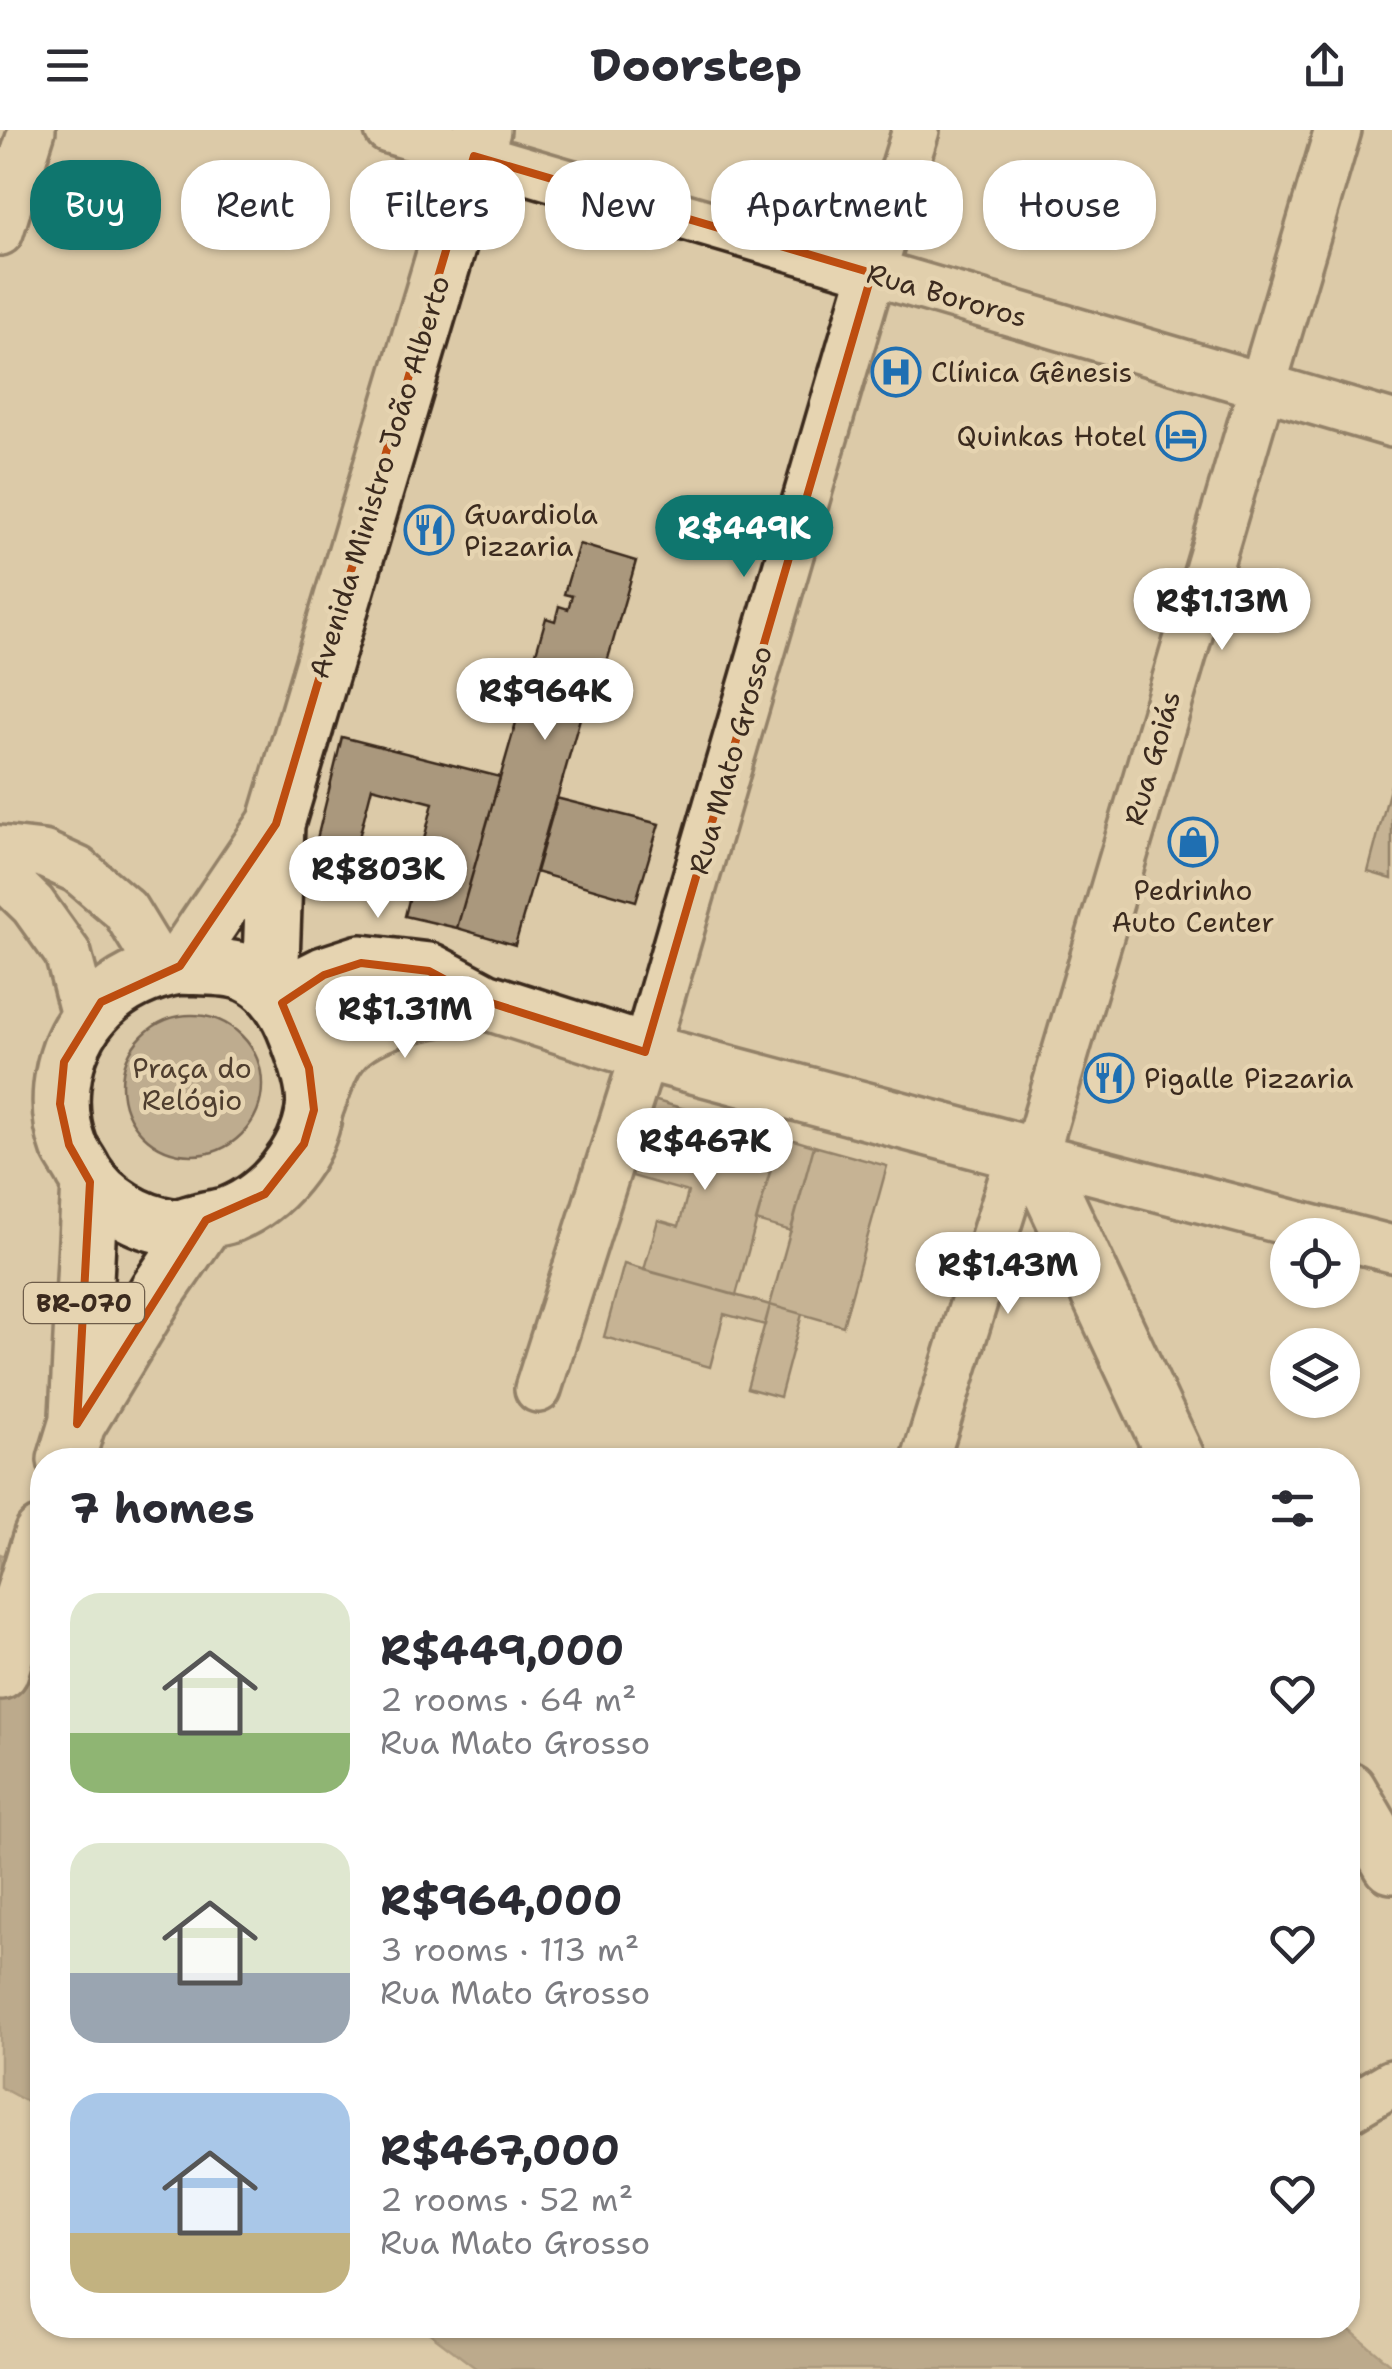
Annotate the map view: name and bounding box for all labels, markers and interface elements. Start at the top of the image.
text: Doorstep [590,35,802,95]
icon: menu [40,38,95,93]
icon: share [1297,38,1352,93]
chip: Buy [30,160,161,250]
chip: Rent [181,160,330,250]
chip: Filters [350,160,525,250]
chip: New [545,160,691,250]
chip: Apartment [711,160,963,250]
chip: House [983,160,1156,250]
street label: Rua Bororos [862,254,1032,336]
street label: Avenida Ministro João Alberto [299,271,459,683]
hospital icon: Clínica Gênesis [870,346,922,398]
place label: Clínica Gênesis [931,353,1132,391]
hotel icon: Quinkas Hotel [1155,410,1207,462]
place label: Quinkas Hotel [957,417,1147,455]
place label: Guardiola Pizzaria [464,495,598,565]
pin: R$449K [663,495,825,580]
restaurant icon: Guardiola Pizzaria [403,504,455,556]
text: R$449K [677,506,811,549]
pin: R$1.13M [1130,568,1314,653]
text: R$1.13M [1156,579,1288,622]
street label: Rua Mato Grosso [679,641,781,879]
pin: R$964K [464,658,626,743]
text: R$964K [478,669,612,712]
street label: Rua Goiás [1115,686,1189,830]
shop icon: Pedrinho Auto Center [1167,816,1219,868]
pin: R$803K [297,836,459,921]
text: R$803K [311,847,445,890]
place label: Pedrinho Auto Center [1111,871,1275,941]
pin: R$1.31M [313,976,497,1061]
text: R$1.31M [338,987,472,1030]
park label: Praça do Relógio [132,1049,252,1119]
restaurant icon: Pigalle Pizzaria [1083,1052,1135,1104]
place label: Pigalle Pizzaria [1144,1059,1354,1097]
pin: R$467K [624,1108,786,1193]
text: R$467K [639,1119,771,1162]
map controls [1270,1218,1360,1418]
button: locate [1270,1218,1360,1308]
pin: R$1.43M [916,1232,1100,1317]
text: R$1.43M [938,1243,1078,1286]
road number: BR-070 [24,1283,144,1323]
button: layers [1270,1328,1360,1418]
text: 7 homes [70,1480,255,1536]
icon: filters [1265,1481,1320,1536]
text: R$449,000 [380,1622,624,1678]
icon: home [150,1633,270,1753]
icon: heart [1265,1666,1320,1721]
text: 2 rooms · 64 m² [380,1678,636,1721]
text: Rua Mato Grosso [380,1721,650,1764]
text: R$964,000 [380,1872,622,1928]
icon: home [150,1883,270,2003]
icon: heart [1265,1916,1320,1971]
text: 3 rooms · 113 m² [380,1928,639,1971]
text: Rua Mato Grosso [380,1971,650,2014]
text: R$467,000 [380,2122,620,2178]
icon: home [150,2133,270,2253]
icon: heart [1265,2166,1320,2221]
text: 2 rooms · 52 m² [380,2178,633,2221]
text: Rua Mato Grosso [380,2221,650,2264]

